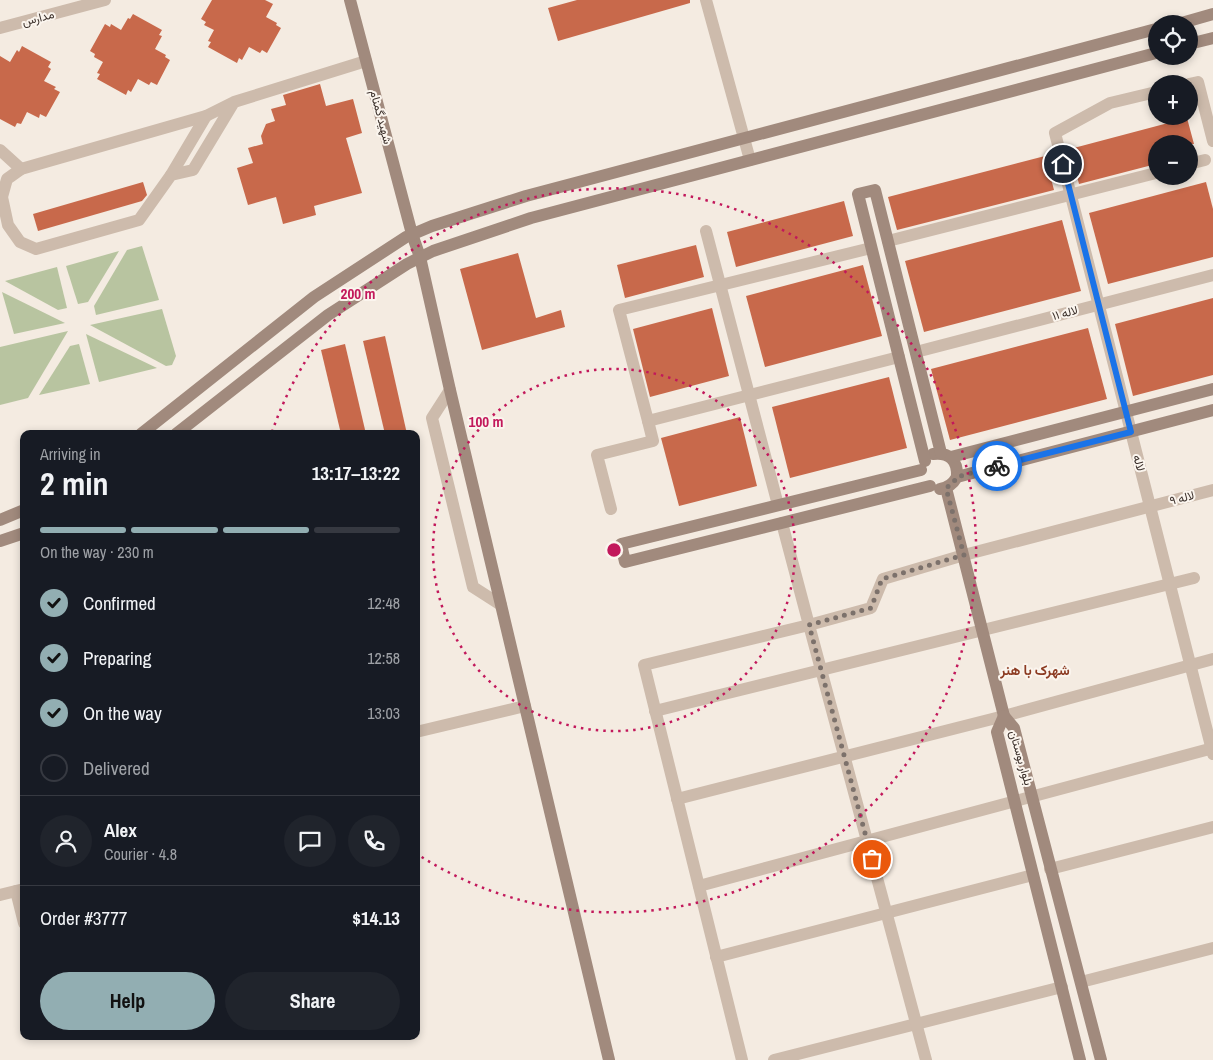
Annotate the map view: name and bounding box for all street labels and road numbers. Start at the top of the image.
street label: مدارس [20,6,56,30]
street label: شهید گمنام [366,88,396,146]
street label: لاله ۱۱ [1050,302,1080,324]
street label: لاله [1129,453,1149,473]
street label: لاله ۹ [1168,487,1196,509]
street label: بلوار بوستان [1006,729,1036,787]

